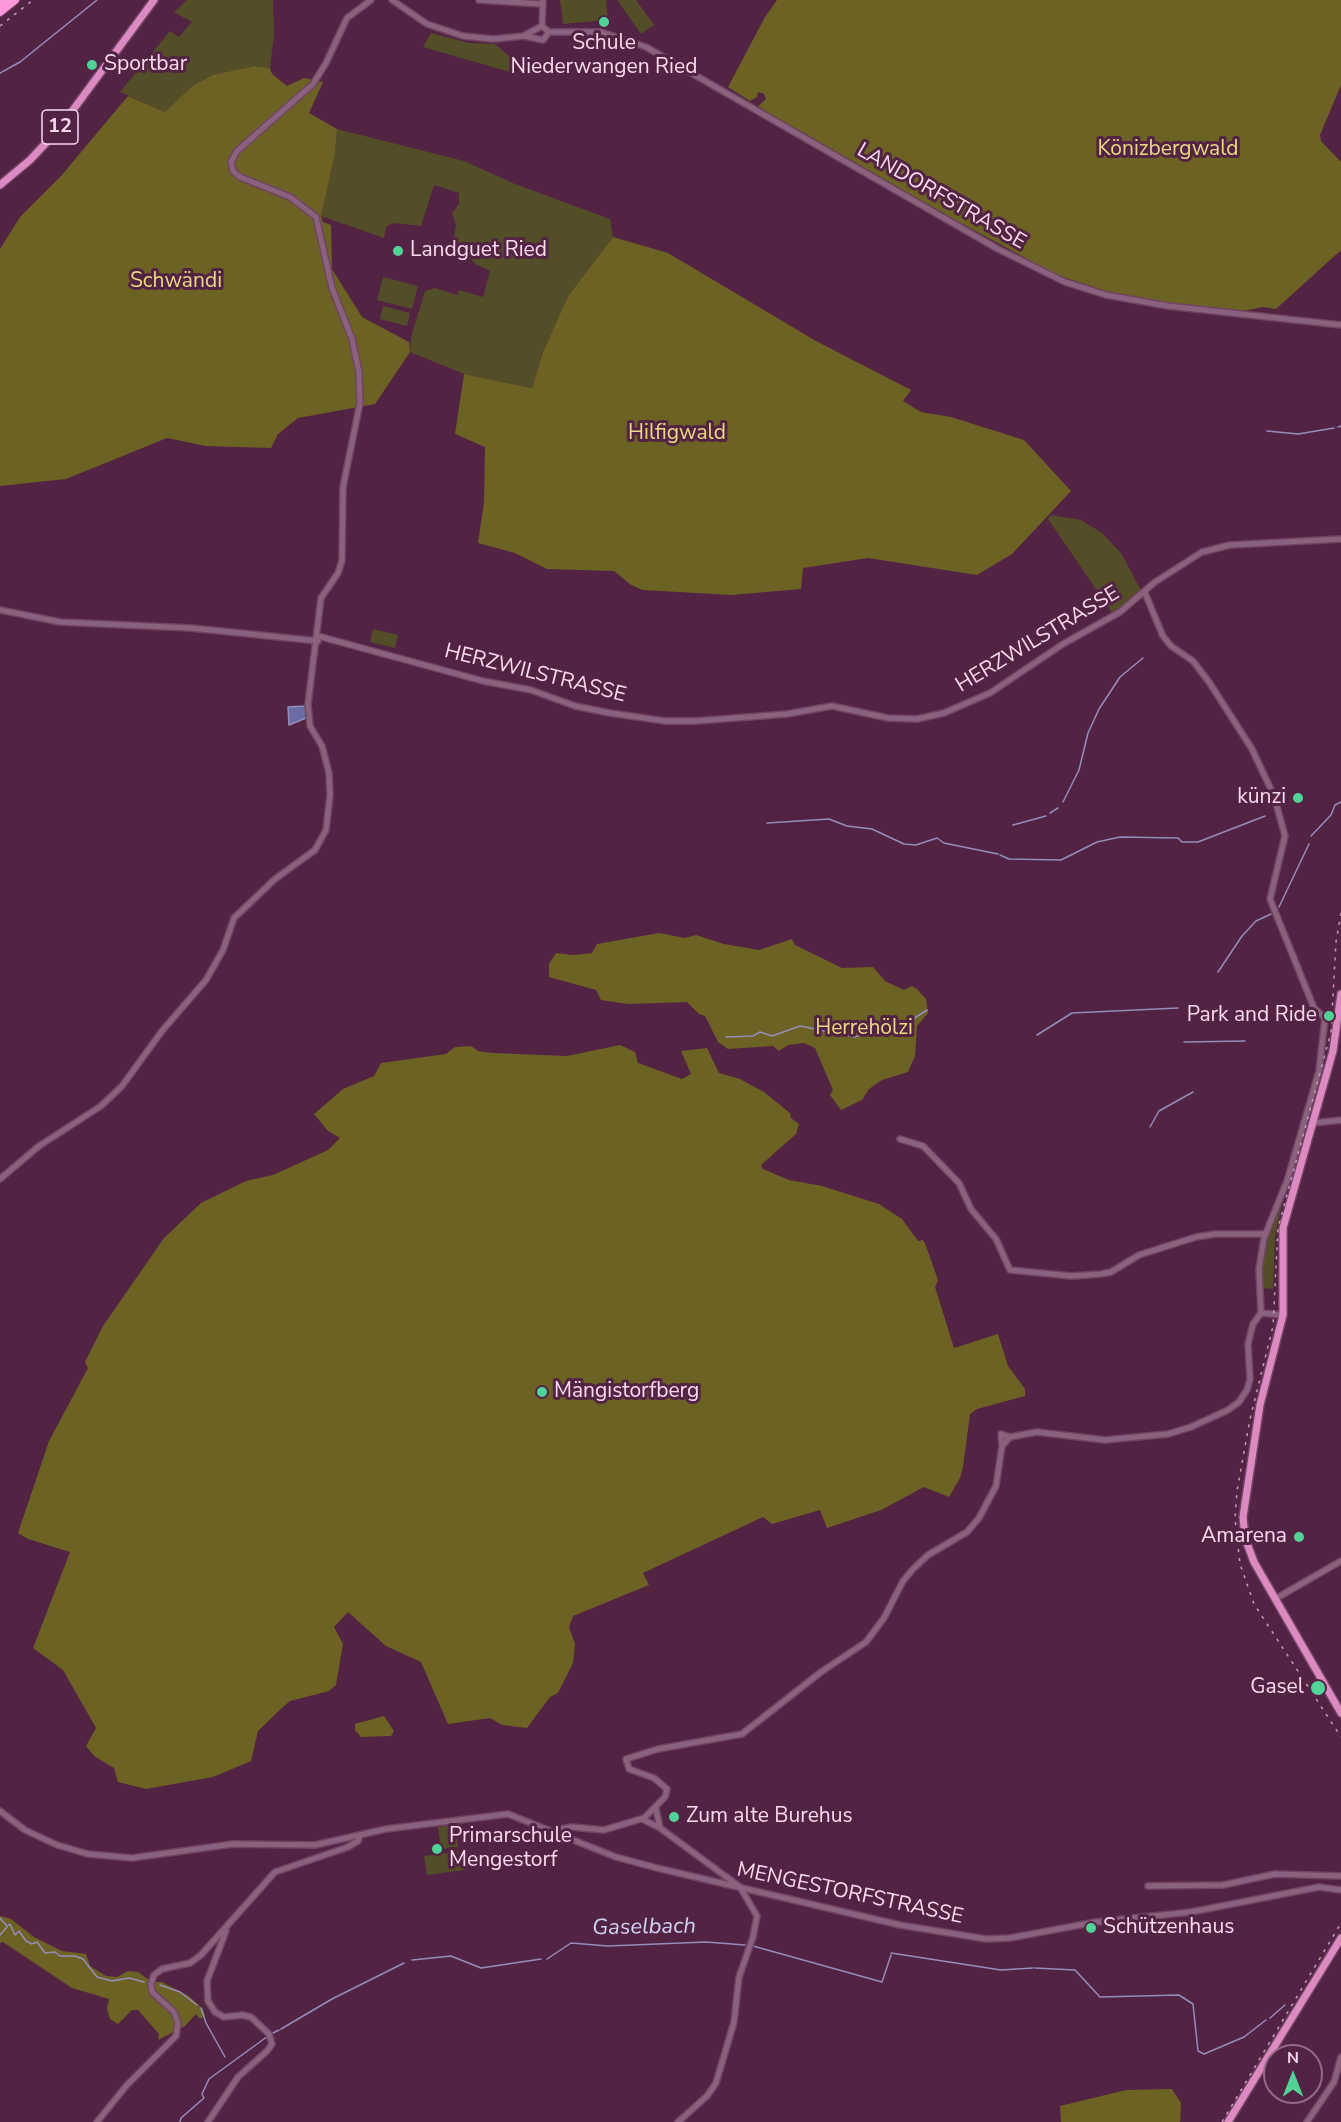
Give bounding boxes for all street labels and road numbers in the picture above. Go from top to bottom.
road number: 12 [42,110,78,144]
street label: LANDORFSTRASSE [852,138,1030,256]
street label: HERZWILSTRASSE [952,581,1124,699]
street label: HERZWILSTRASSE [442,639,628,709]
street label: MENGESTORFSTRASSE [734,1858,966,1930]

